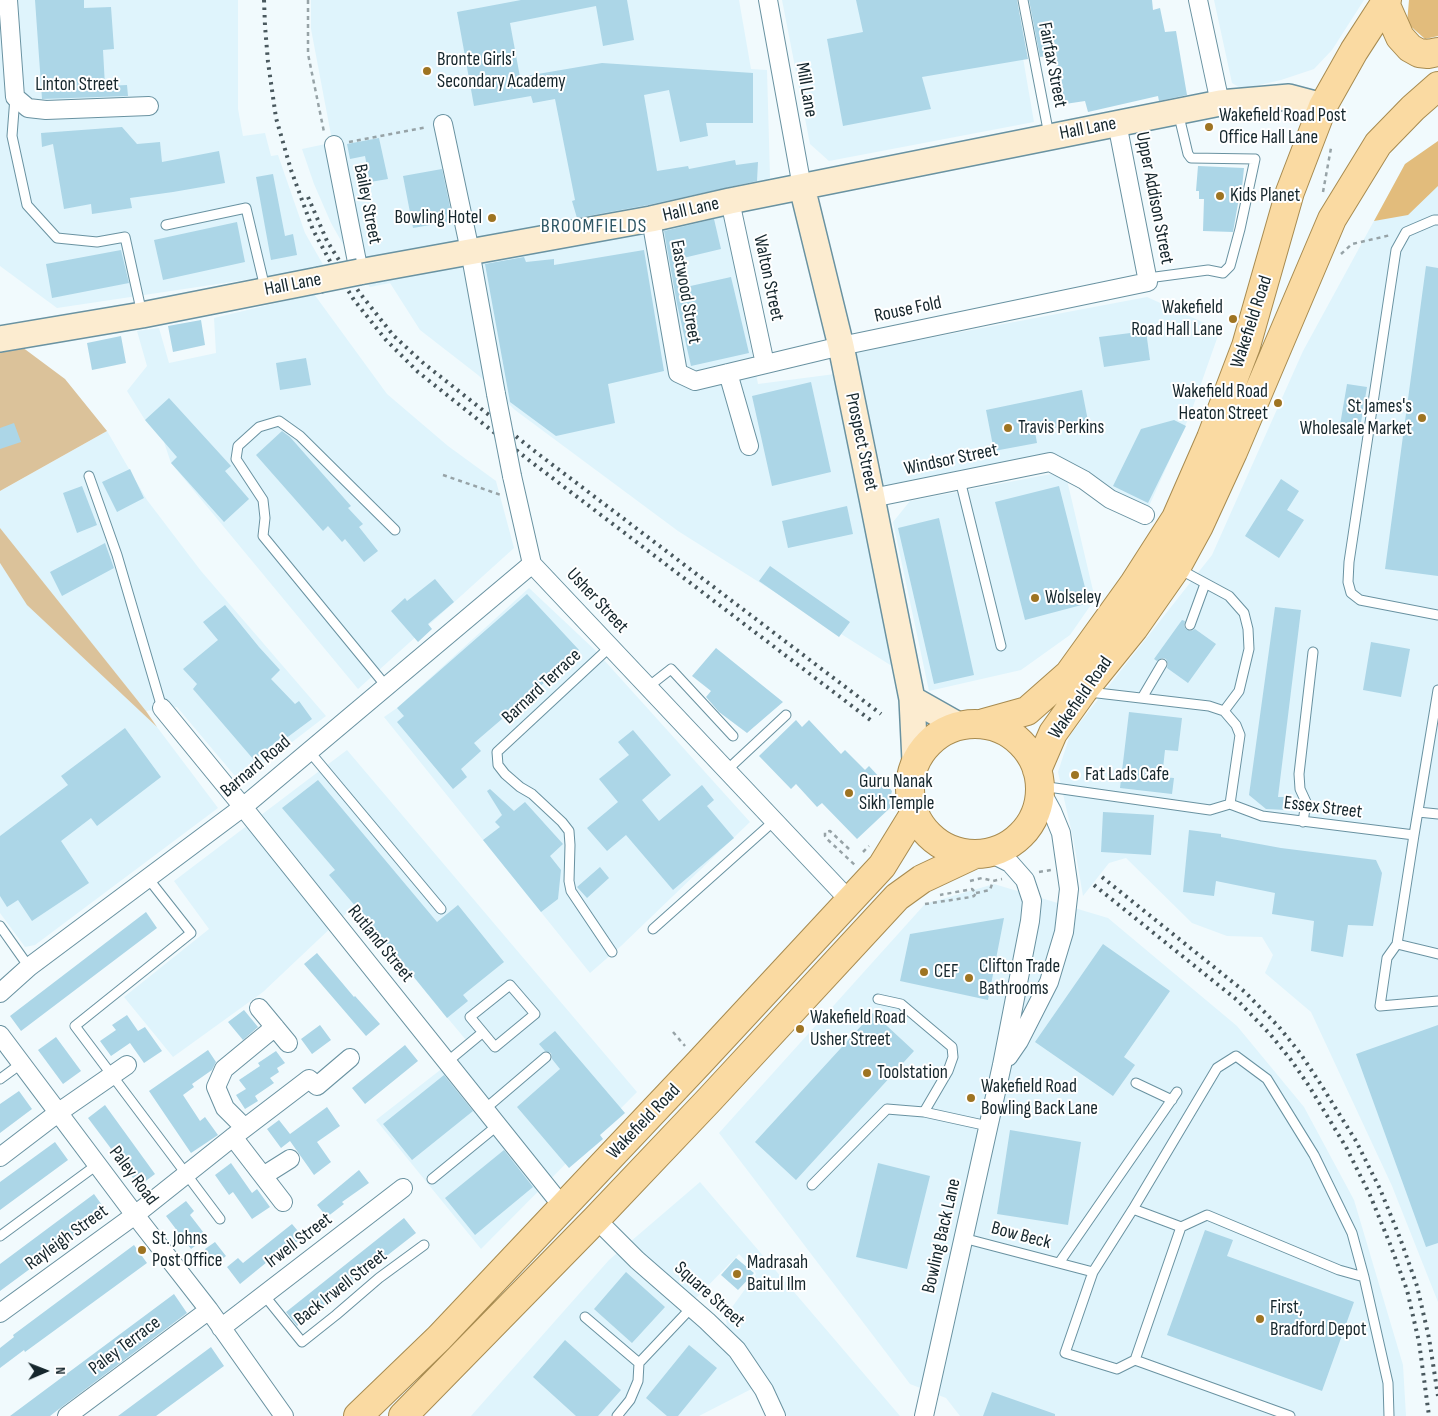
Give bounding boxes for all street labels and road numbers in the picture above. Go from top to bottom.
street label: Fairfax Street [1033,20,1071,110]
street label: Mill Lane [790,61,822,119]
street label: Linton Street [35,74,119,96]
street label: Hall Lane [1058,112,1118,146]
street label: Upper Addison Street [1130,130,1178,266]
street label: Bailey Street [348,162,386,246]
street label: Hall Lane [661,192,721,228]
street label: Walton Street [748,233,788,323]
street label: Eastwood Street [665,238,705,346]
street label: Hall Lane [263,268,323,302]
street label: Wakefield Road [1226,273,1278,371]
street label: Rouse Fold [872,292,944,328]
street label: Prospect Street [839,391,883,493]
street label: Windsor Street [902,439,1000,481]
street label: Usher Street [561,564,633,638]
street label: Barnard Terrace [498,645,586,729]
street label: Wakefield Road [1044,652,1118,744]
street label: Barnard Road [216,731,296,803]
street label: Essex Street [1282,792,1364,824]
street label: Rutland Street [342,901,418,987]
street label: Wakefield Road [603,1080,685,1164]
street label: Paley Road [103,1142,163,1210]
street label: Bowling Back Lane [918,1176,966,1296]
street label: Rayleigh Street [21,1200,113,1276]
street label: Irwell Street [261,1208,337,1274]
street label: Bow Beck [989,1217,1053,1255]
street label: Back Irwell Street [290,1245,392,1331]
street label: Square Street [669,1257,749,1333]
street label: Paley Terrace [85,1312,165,1380]

